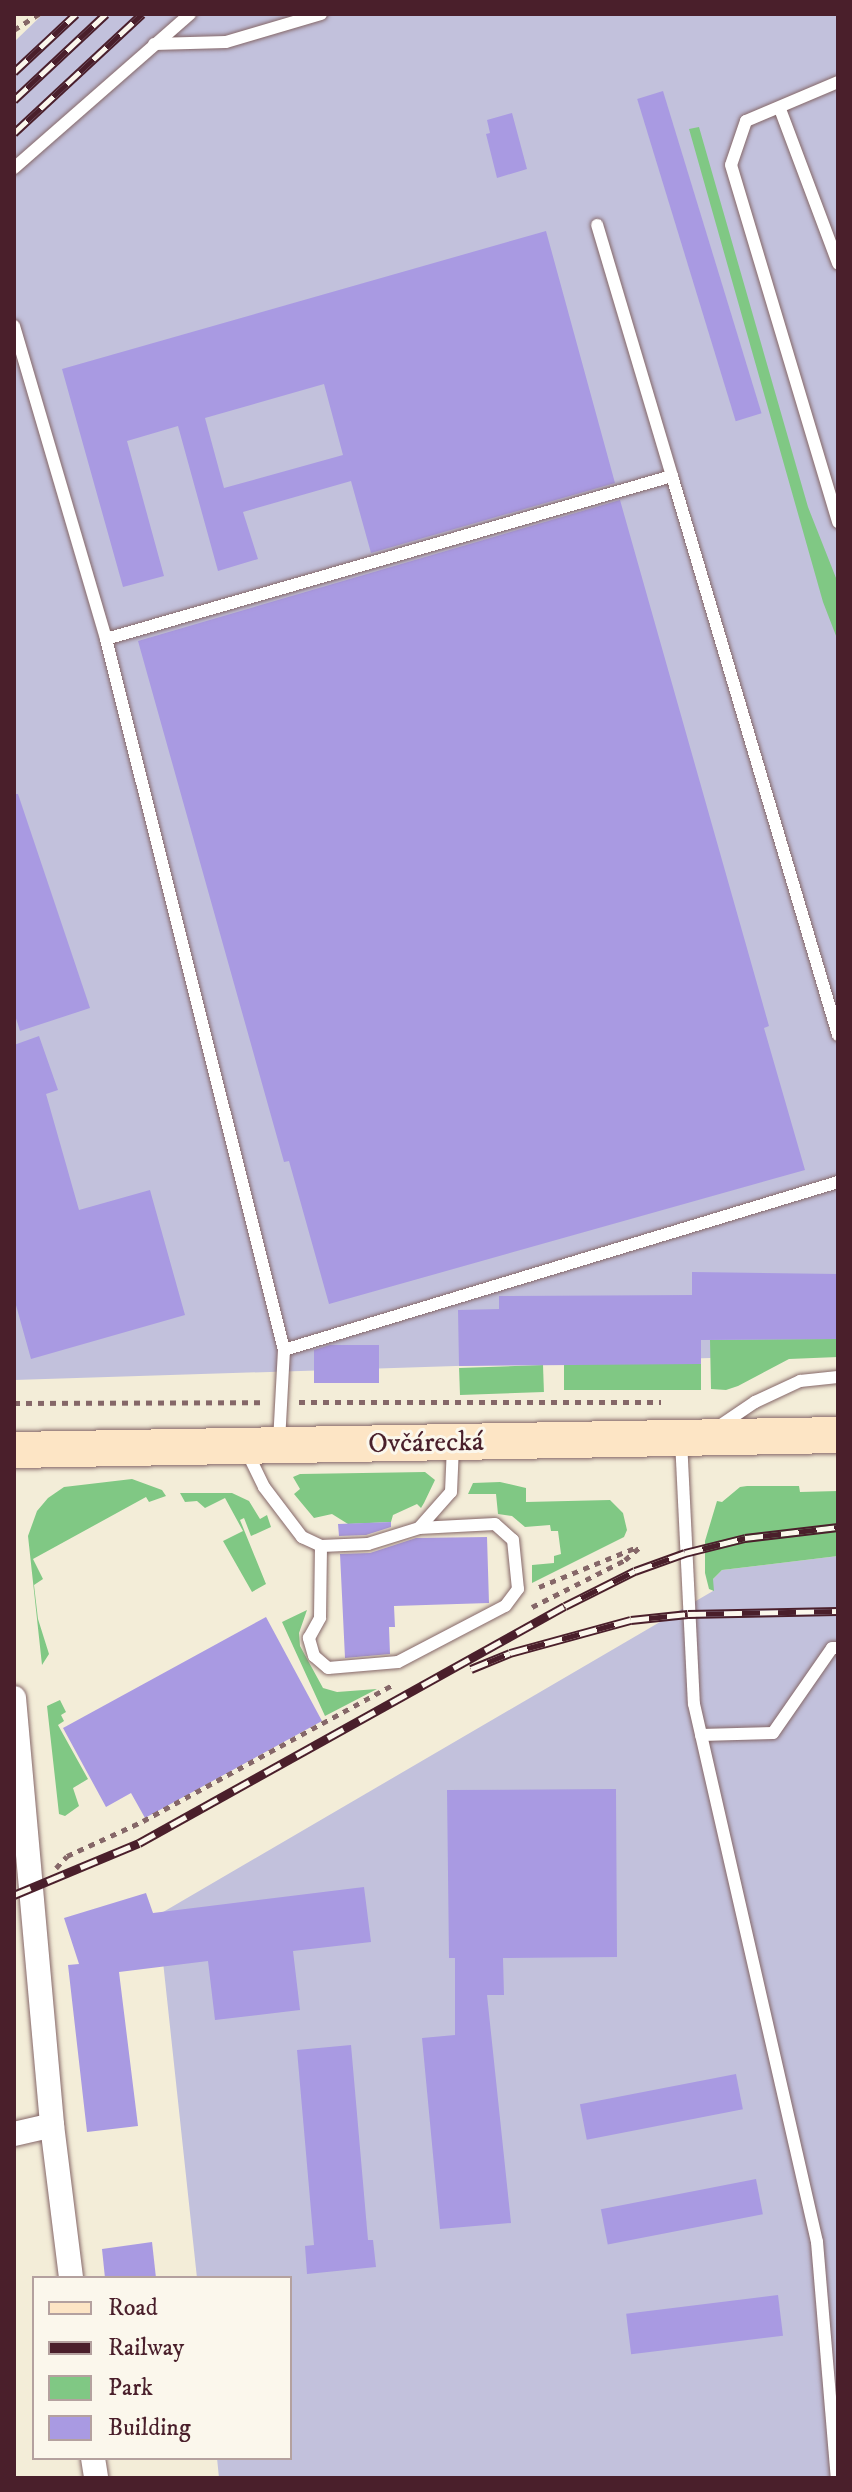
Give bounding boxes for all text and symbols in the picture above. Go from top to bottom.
street label: Ovčárecká [368,1425,484,1461]
legend [32,2276,292,2460]
text: Road [108,2293,158,2323]
text: Railway [108,2333,184,2363]
text: Park [108,2373,153,2403]
text: Building [108,2413,191,2443]

